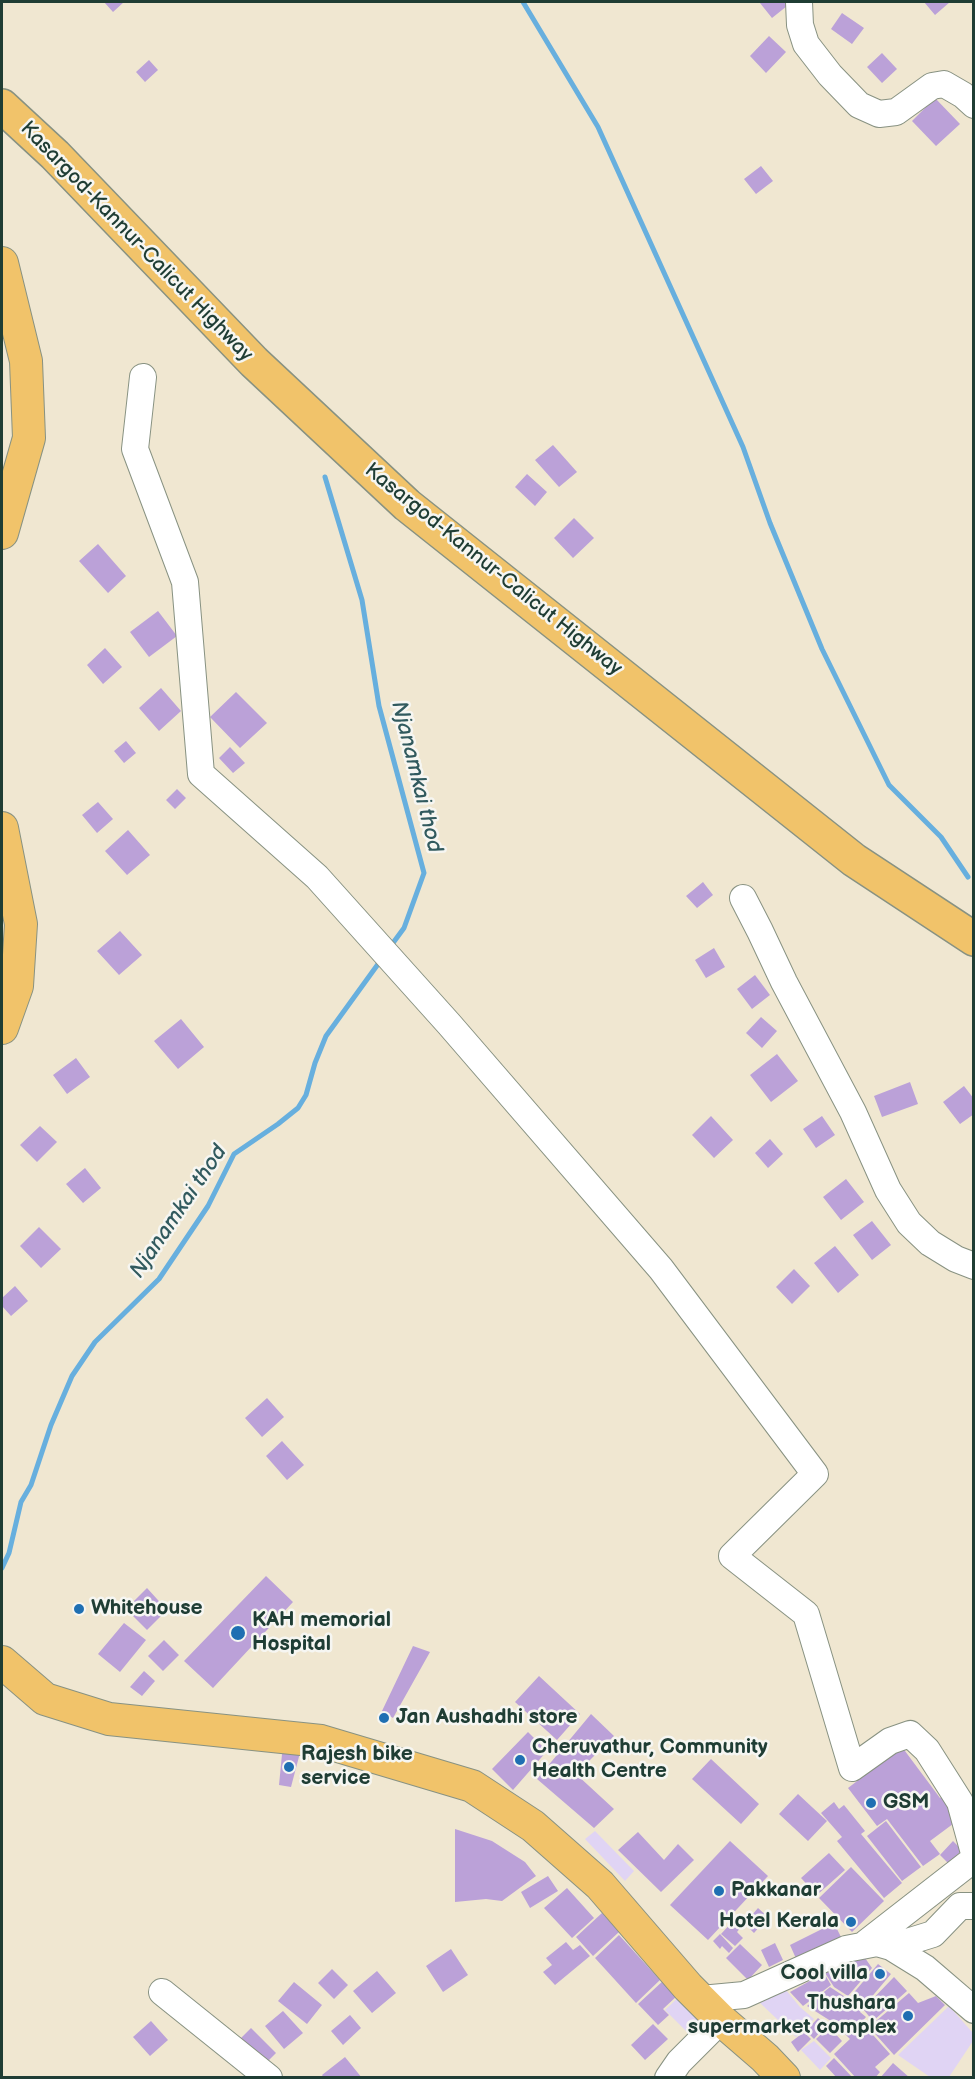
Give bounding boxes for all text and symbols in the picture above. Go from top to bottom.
street label: Kasargod-Kannur-Calicut Highway [14,117,258,367]
street label: Kasargod-Kannur-Calicut Highway [359,458,627,682]
water label: Njanamkai thod [384,699,448,855]
water label: Njanamkai thod [125,1140,233,1284]
place label: Whitehouse [91,1596,203,1622]
marker: Whitehouse [72,1602,86,1616]
place label: KAH memorial Hospital [252,1608,391,1658]
marker: KAH memorial Hospital [229,1624,247,1642]
place label: Jan Aushadhi store [396,1705,578,1731]
marker: Jan Aushadhi store [377,1711,391,1725]
place label: Cheruvathur, Community Health Centre [532,1735,768,1785]
place label: Rajesh bike service [301,1742,413,1792]
marker: Cheruvathur, Community Health Centre [513,1753,527,1767]
marker: Rajesh bike service [282,1760,296,1774]
place label: GSM [883,1790,929,1816]
marker: GSM [864,1796,878,1810]
place label: Pakkanar [731,1878,821,1904]
marker: Pakkanar [712,1884,726,1898]
place label: Hotel Kerala [719,1909,839,1935]
marker: Hotel Kerala [844,1915,858,1929]
place label: Cool villa [780,1961,868,1987]
marker: Cool villa [873,1967,887,1981]
place label: Thushara supermarket complex [688,1991,896,2041]
marker: Thushara supermarket complex [901,2009,915,2023]

